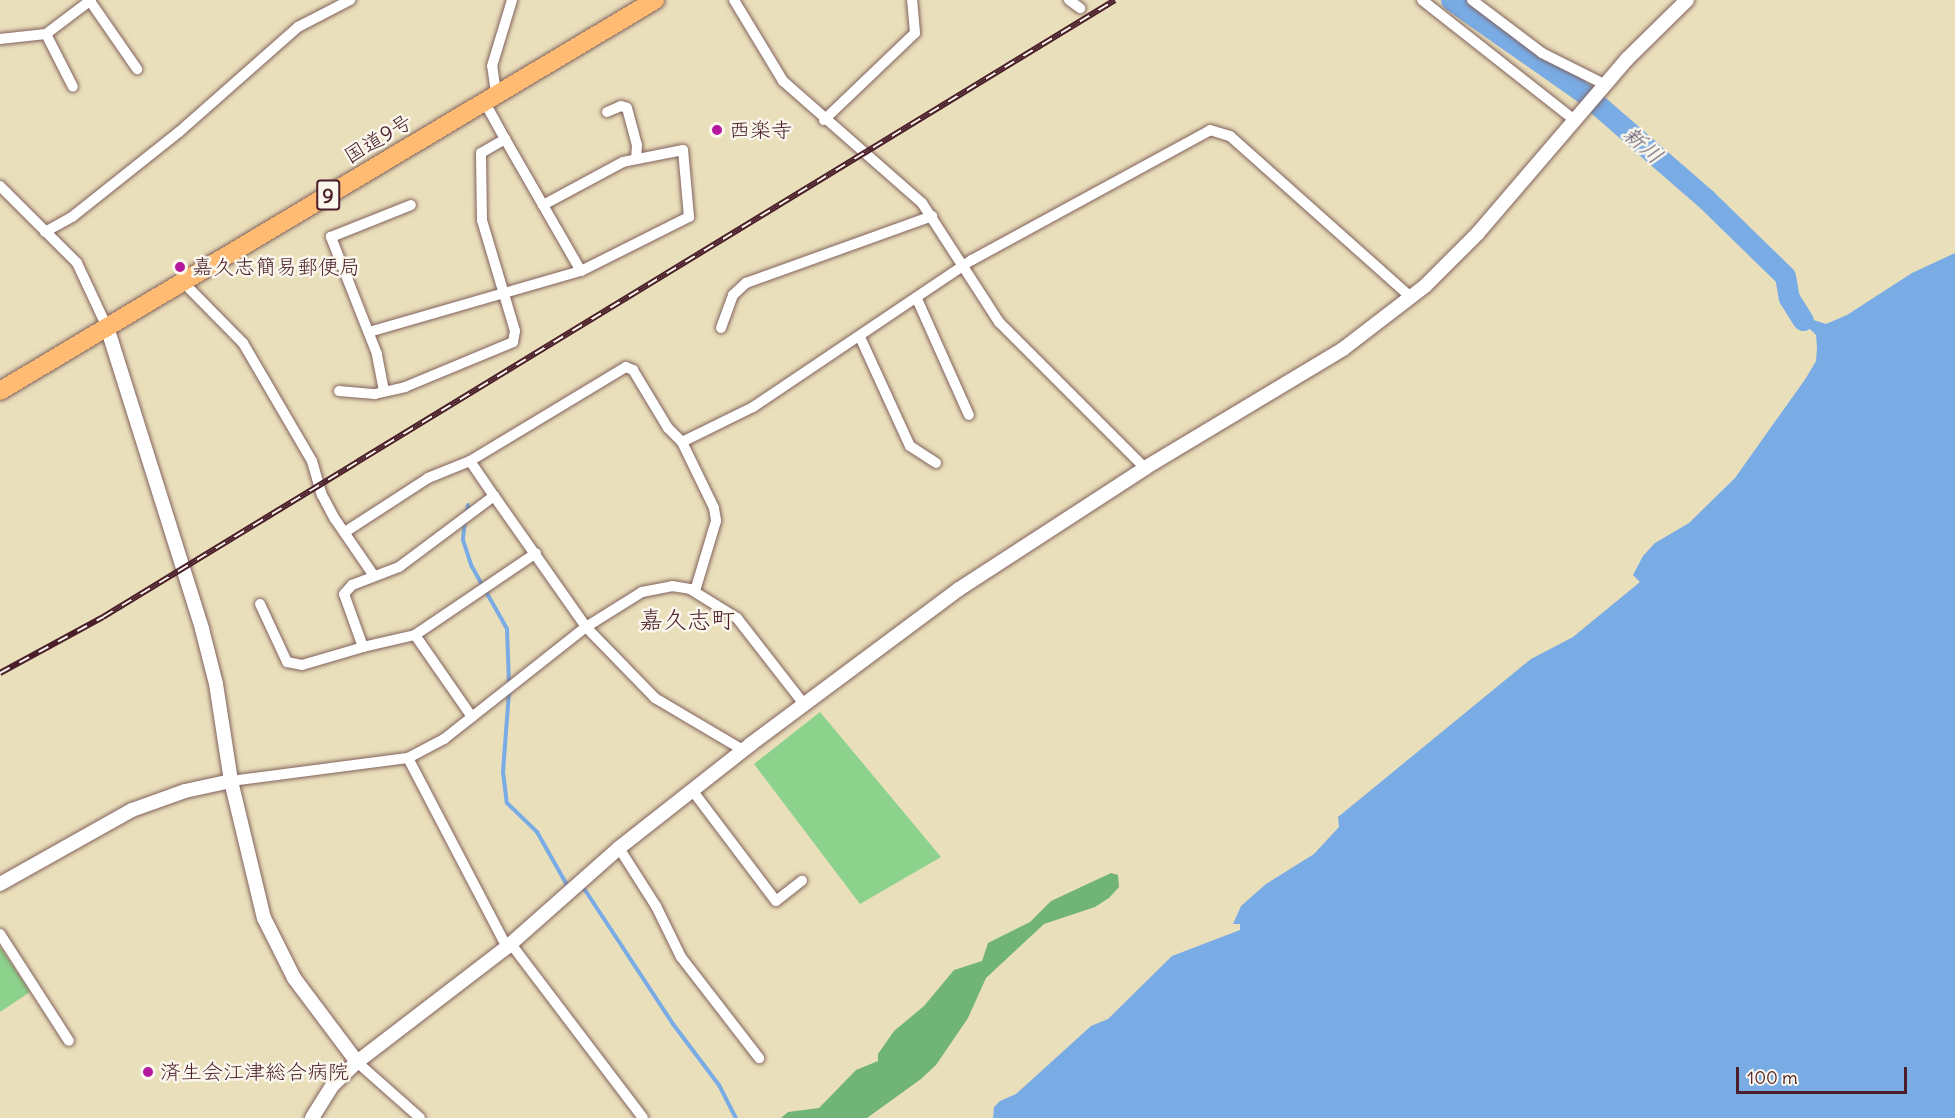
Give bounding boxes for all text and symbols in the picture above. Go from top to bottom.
street label: 国道9号 [339,109,417,169]
place label: 西楽寺 [729,117,792,143]
water label: 新川 [1618,121,1668,169]
marker: 西楽寺 [710,123,724,137]
road number: 9 [316,178,340,212]
place label: 嘉久志簡易郵便局 [192,254,360,280]
marker: 嘉久志簡易郵便局 [173,260,187,274]
district label: 嘉久志町 [639,606,735,634]
scale bar [1739,1055,1910,1093]
place label: 済生会江津総合病院 [160,1059,349,1085]
marker: 済生会江津総合病院 [141,1065,155,1079]
text: 100 m [1747,1066,1798,1089]

